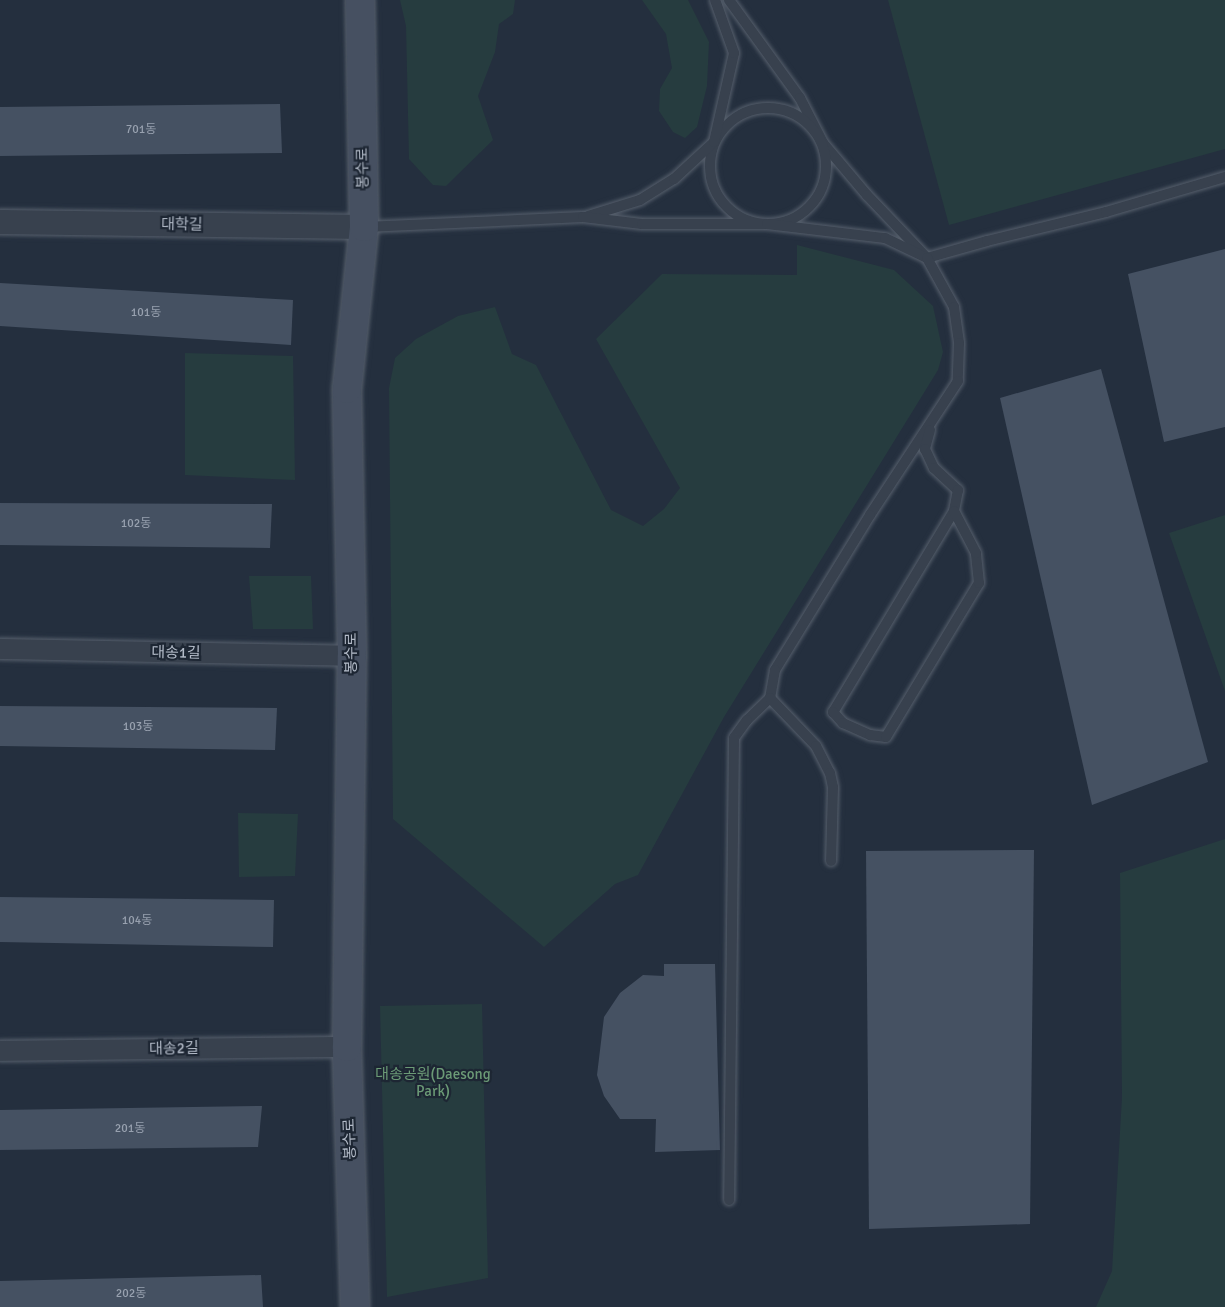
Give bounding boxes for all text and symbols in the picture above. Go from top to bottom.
house number: 701동 [126,123,156,137]
street label: 봉수로 [354,147,372,189]
street label: 대학길 [161,216,203,234]
house number: 101동 [131,306,161,320]
house number: 102동 [121,517,151,531]
street label: 봉수로 [343,632,361,674]
street label: 대송1길 [151,644,201,662]
house number: 103동 [123,720,153,734]
house number: 104동 [122,914,152,928]
street label: 대송2길 [149,1040,199,1058]
park label: 대송공원(Daesong Park) [375,1065,491,1100]
street label: 봉수로 [340,1118,360,1160]
house number: 201동 [115,1122,145,1136]
house number: 202동 [116,1287,146,1301]

